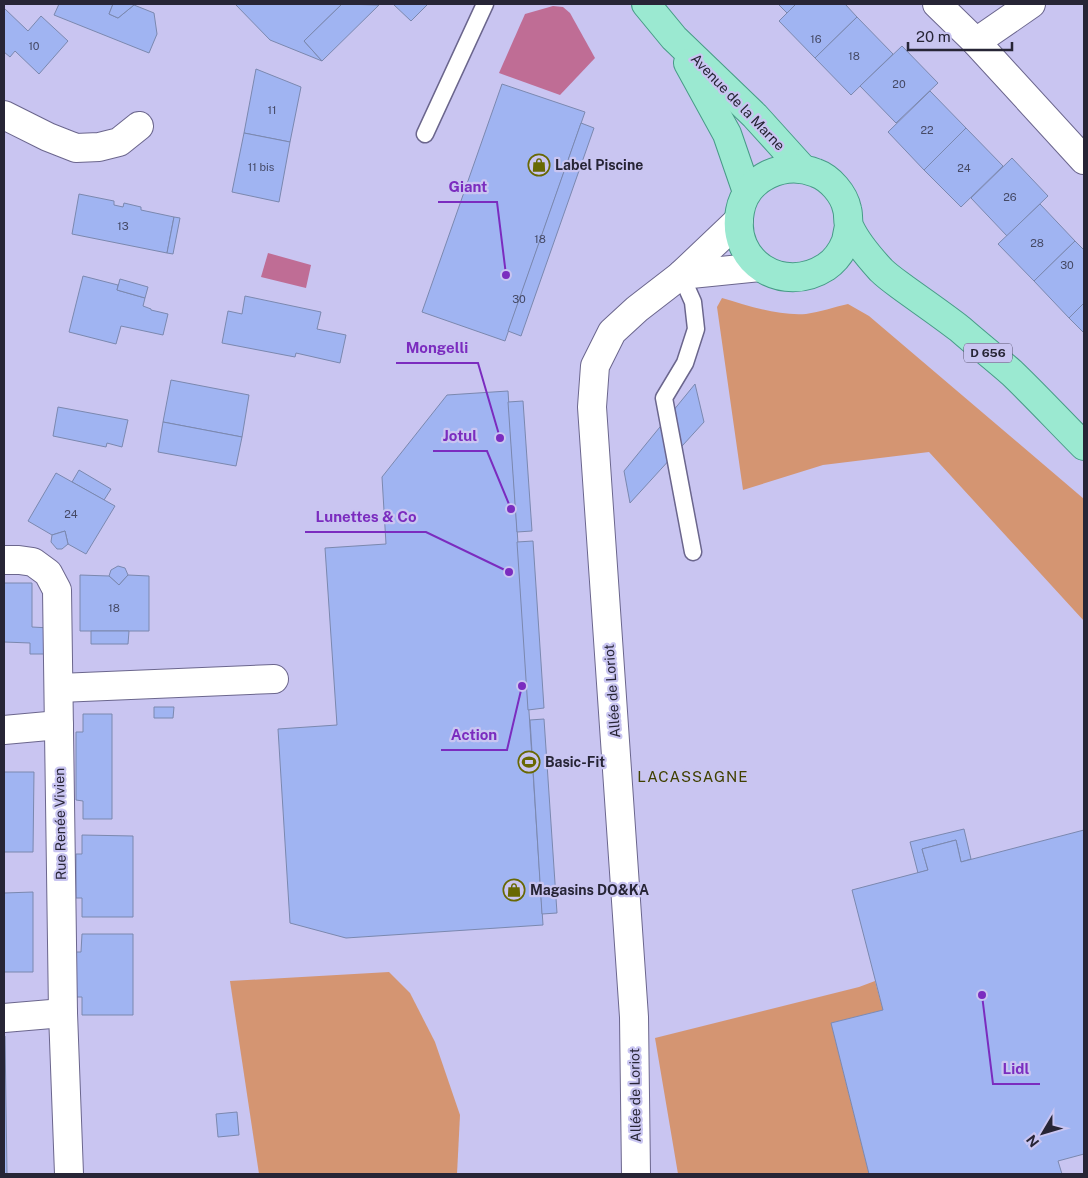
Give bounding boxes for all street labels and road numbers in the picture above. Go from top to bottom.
street label: Avenue de la Marne [688,51,788,154]
road number: D 656 [964,343,1012,362]
street label: Allée de Loriot [601,643,623,739]
street label: Rue Renée Vivien [51,768,69,880]
street label: Allée de Loriot [626,1048,644,1142]

